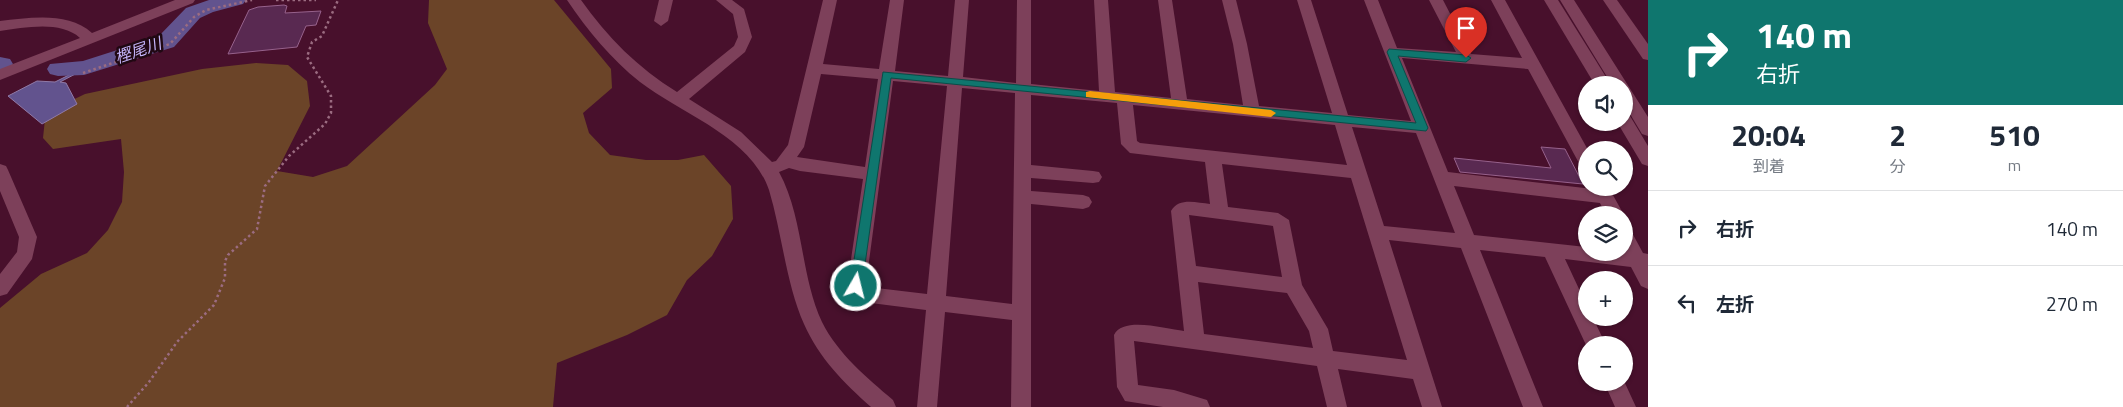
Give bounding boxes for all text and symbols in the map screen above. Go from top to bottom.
pin [1445,7,1487,58]
text: 140 m [1756,8,1852,62]
icon: arrive [1452,14,1480,42]
icon: right [1673,20,1738,85]
water label: 樫尾川 [111,30,166,69]
text: 右折 [1756,57,1800,91]
map controls [1578,76,1633,391]
button: sound [1578,76,1633,131]
text: 20:04 [1731,112,1806,158]
text: 2 [1889,112,1906,158]
text: 510 [1989,112,2040,158]
button: search [1578,141,1633,196]
text: m [2008,153,2021,177]
text: 到着 [1753,154,1785,178]
text: 分 [1890,154,1906,178]
button: layers [1578,206,1633,261]
icon: right [1673,214,1701,242]
text: 右折 [1716,214,1754,243]
text: 140 m [2046,214,2098,243]
position arrow [829,259,881,311]
button: + [1578,271,1633,326]
icon: left [1673,289,1701,317]
text: 左折 [1716,289,1754,318]
text: 270 m [2046,289,2098,318]
button: − [1578,336,1633,391]

